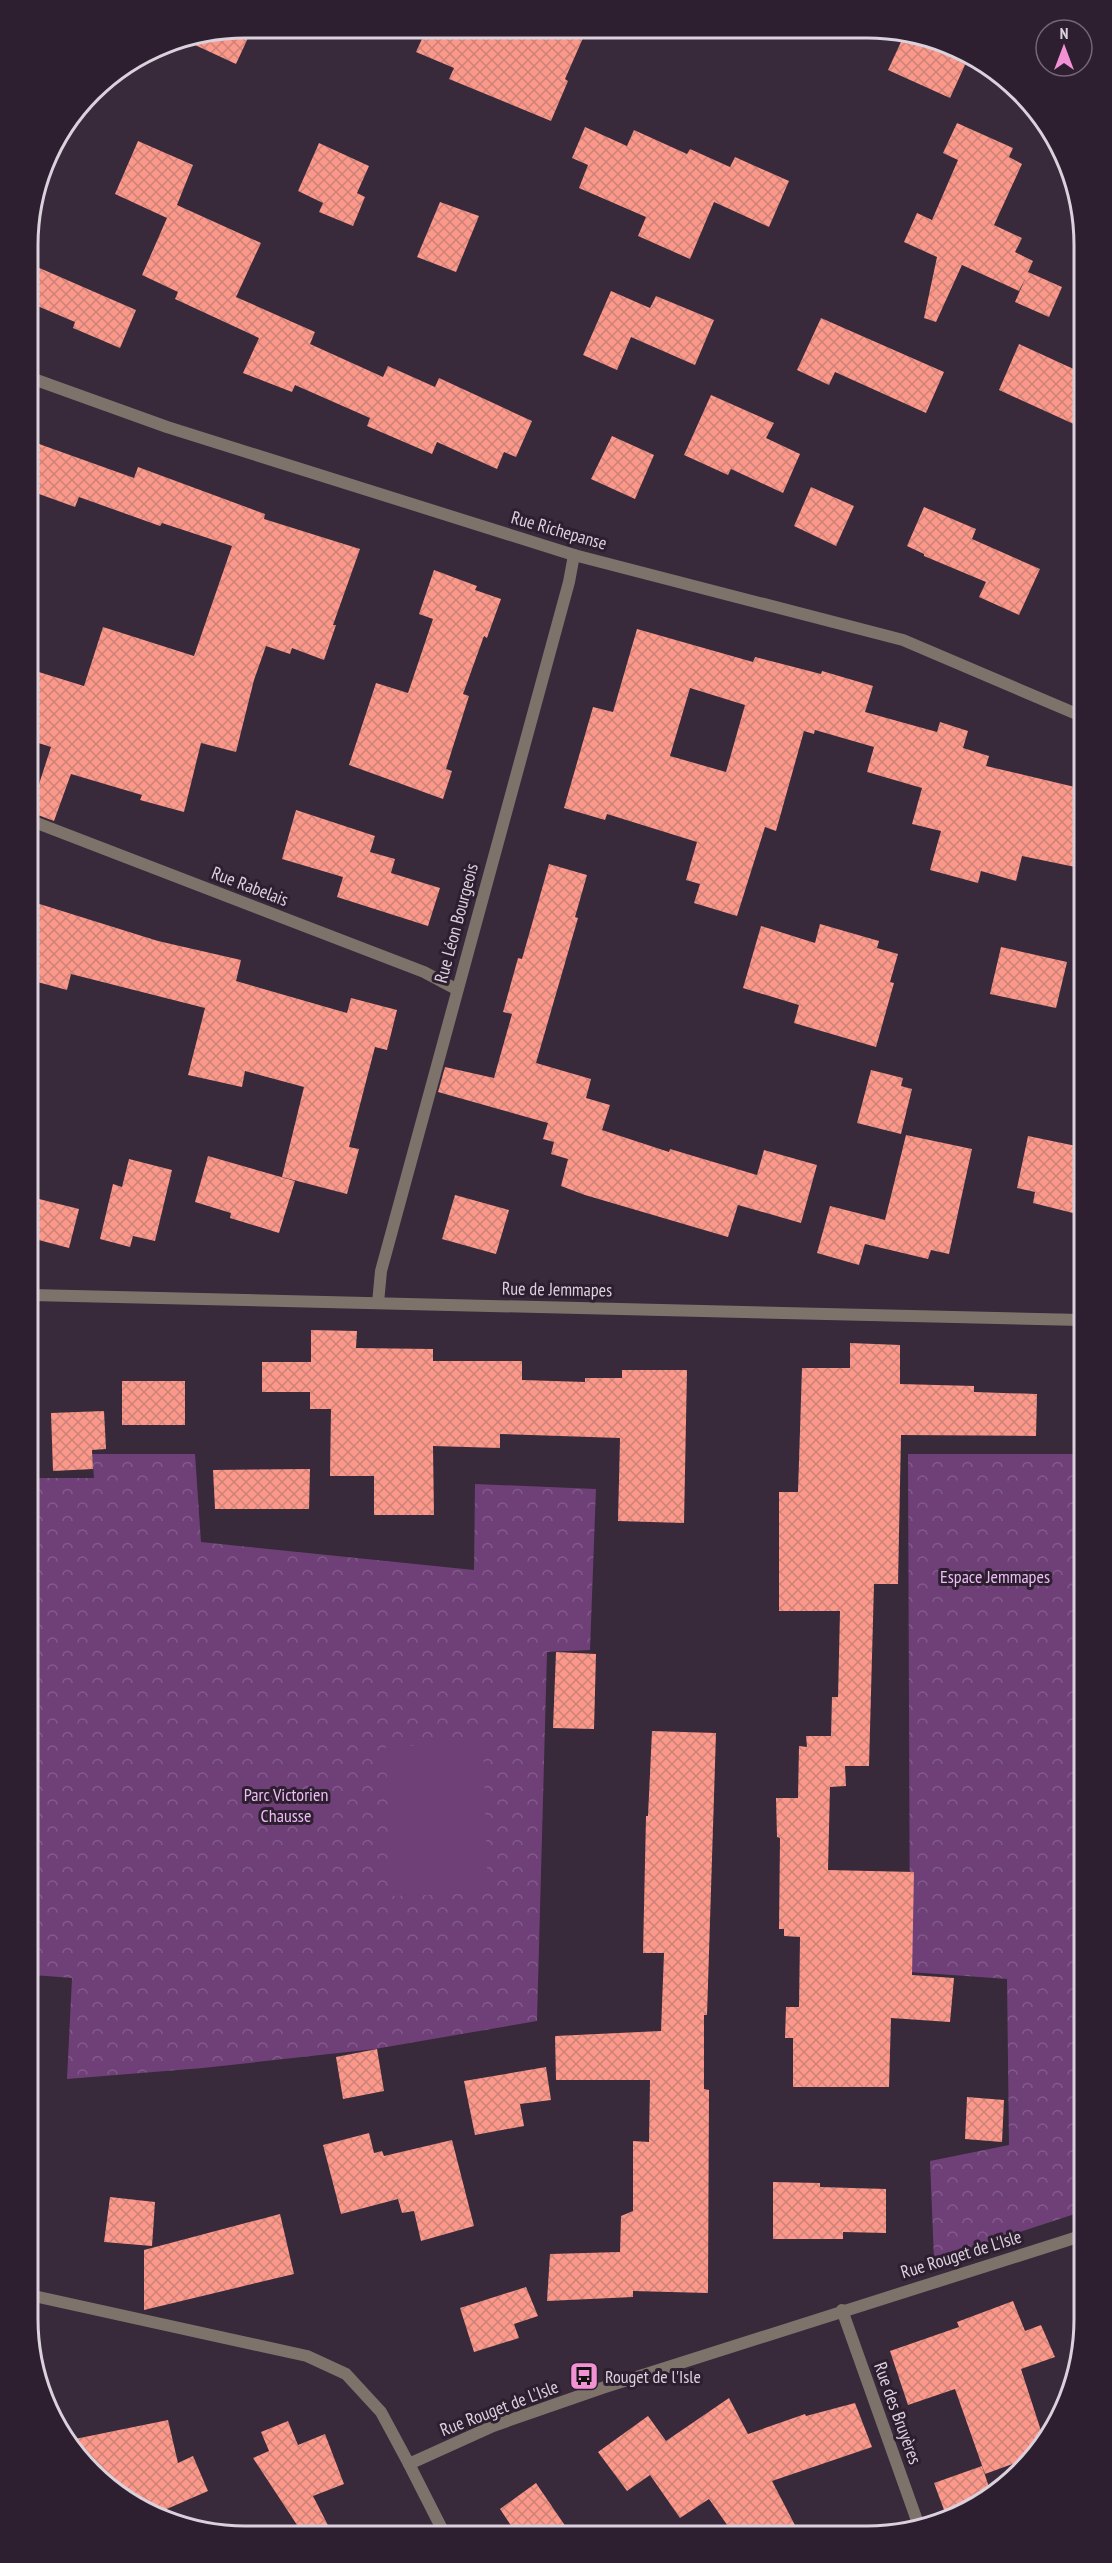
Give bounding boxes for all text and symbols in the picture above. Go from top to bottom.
north arrow [1034,18,1094,78]
text: N [1060,23,1068,43]
street label: Rue Richepanse [509,505,609,555]
street label: Rue Rabelais [208,861,292,911]
street label: Rue Léon Bourgeois [429,861,483,985]
street label: Rue de Jemmapes [502,1277,612,1301]
park label: Espace Jemmapes [940,1565,1050,1588]
park label: Parc Victorien Chausse [244,1783,328,1827]
street label: Rue Rouget de L'Isle [898,2225,1024,2283]
street label: Rue des Bruyères [869,2359,927,2467]
bus stop icon: Rouget de l'Isle [568,2360,600,2392]
place label: Rouget de l'Isle [605,2365,701,2388]
street label: Rue Rouget de L'Isle [437,2375,561,2441]

